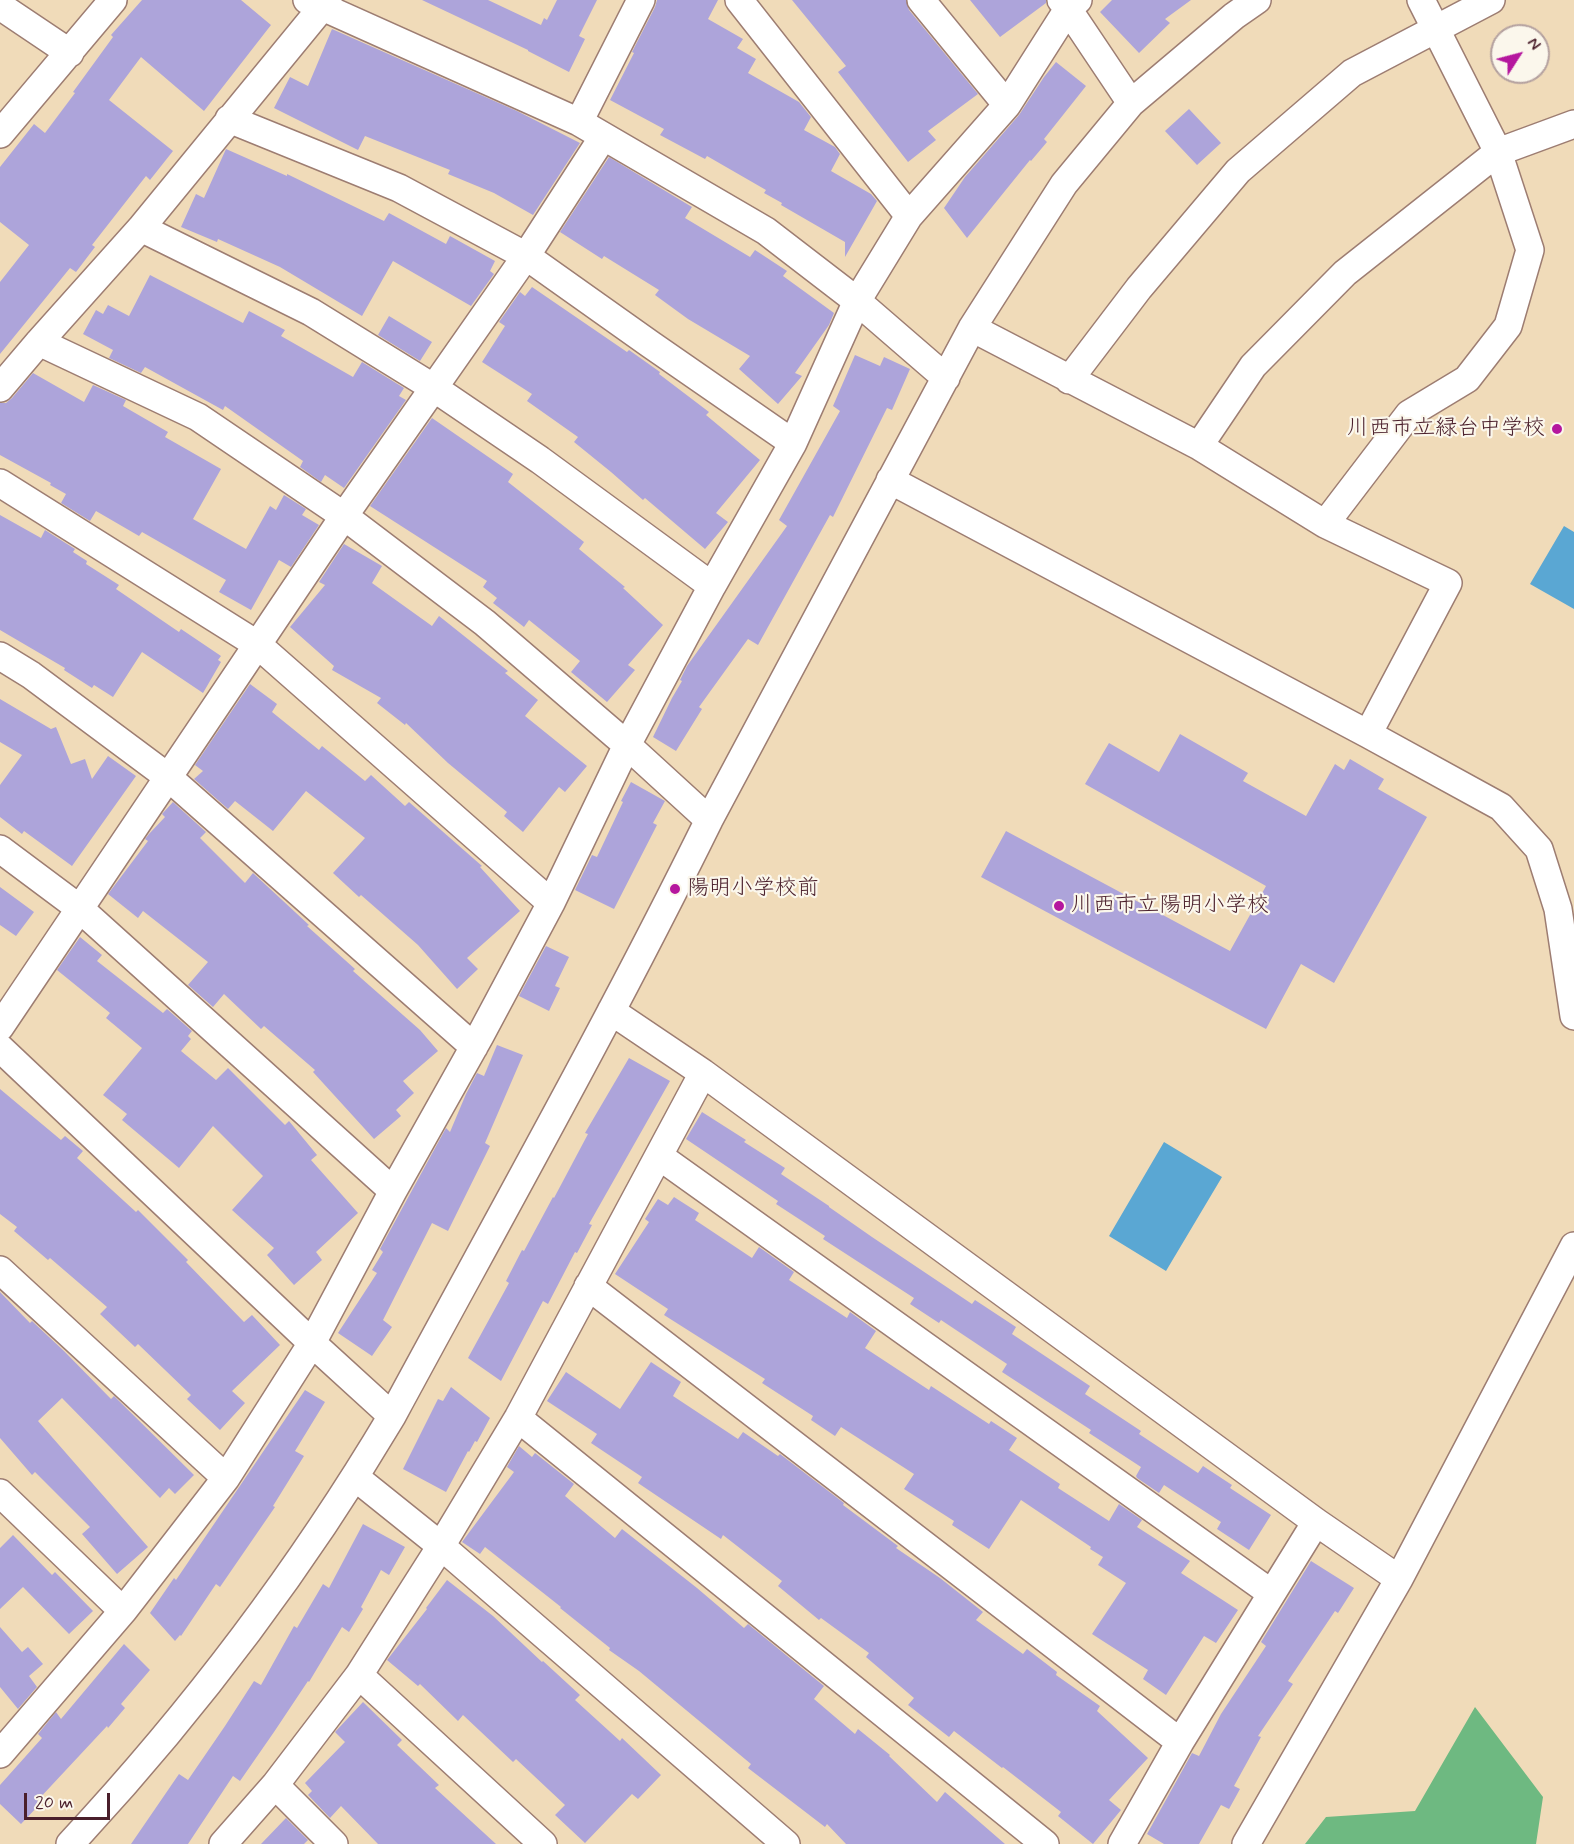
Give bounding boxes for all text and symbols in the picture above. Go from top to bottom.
north arrow [1490,24,1550,84]
text: N [1522,34,1545,55]
place label: 川西市立緑台中学校 [1347,416,1545,442]
marker: 川西市立緑台中学校 [1550,422,1564,436]
place label: 陽明小学校前 [687,876,819,902]
marker: 陽明小学校前 [668,882,682,896]
place label: 川西市立陽明小学校 [1071,893,1269,919]
marker: 川西市立陽明小学校 [1052,899,1066,913]
scale bar [27,1781,112,1819]
text: 20 m [35,1791,73,1815]

